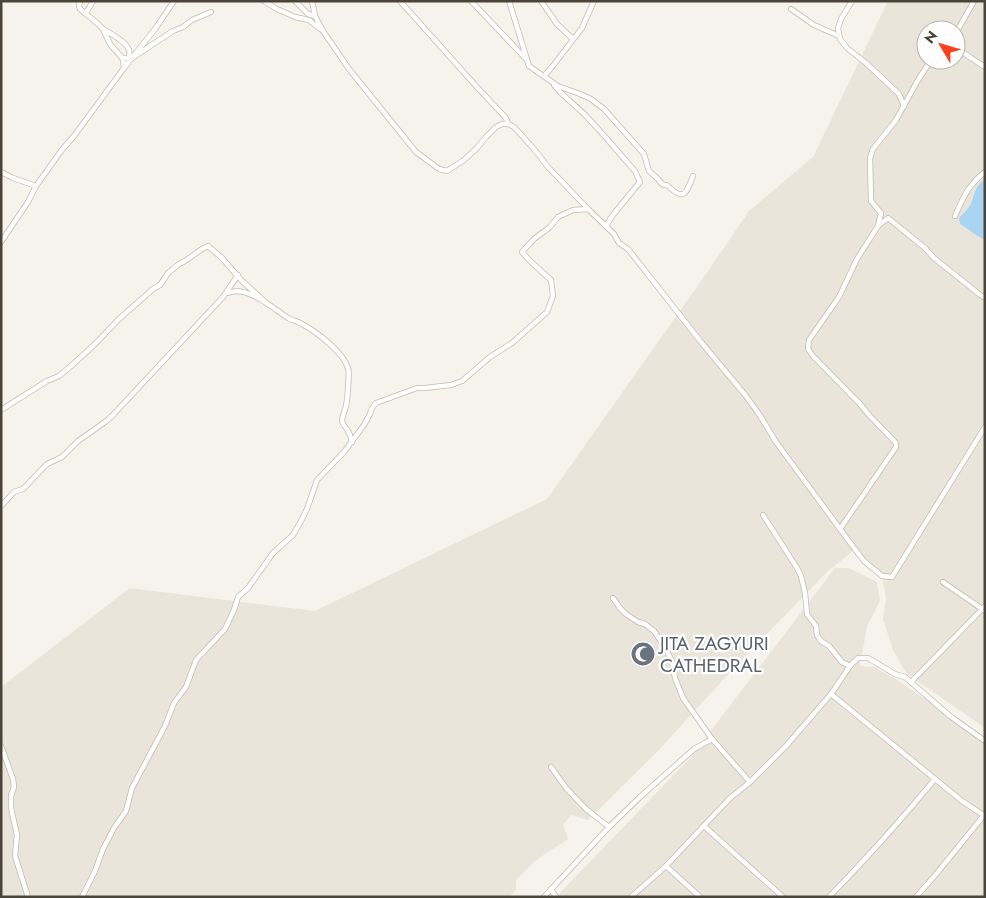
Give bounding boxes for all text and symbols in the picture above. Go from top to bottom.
north arrow [916,20,966,70]
text: N [919,26,942,48]
place label: JITA ZAGYURI CATHEDRAL [657,630,769,679]
mosque icon: JITA ZAGYURI CATHEDRAL [630,641,656,667]

